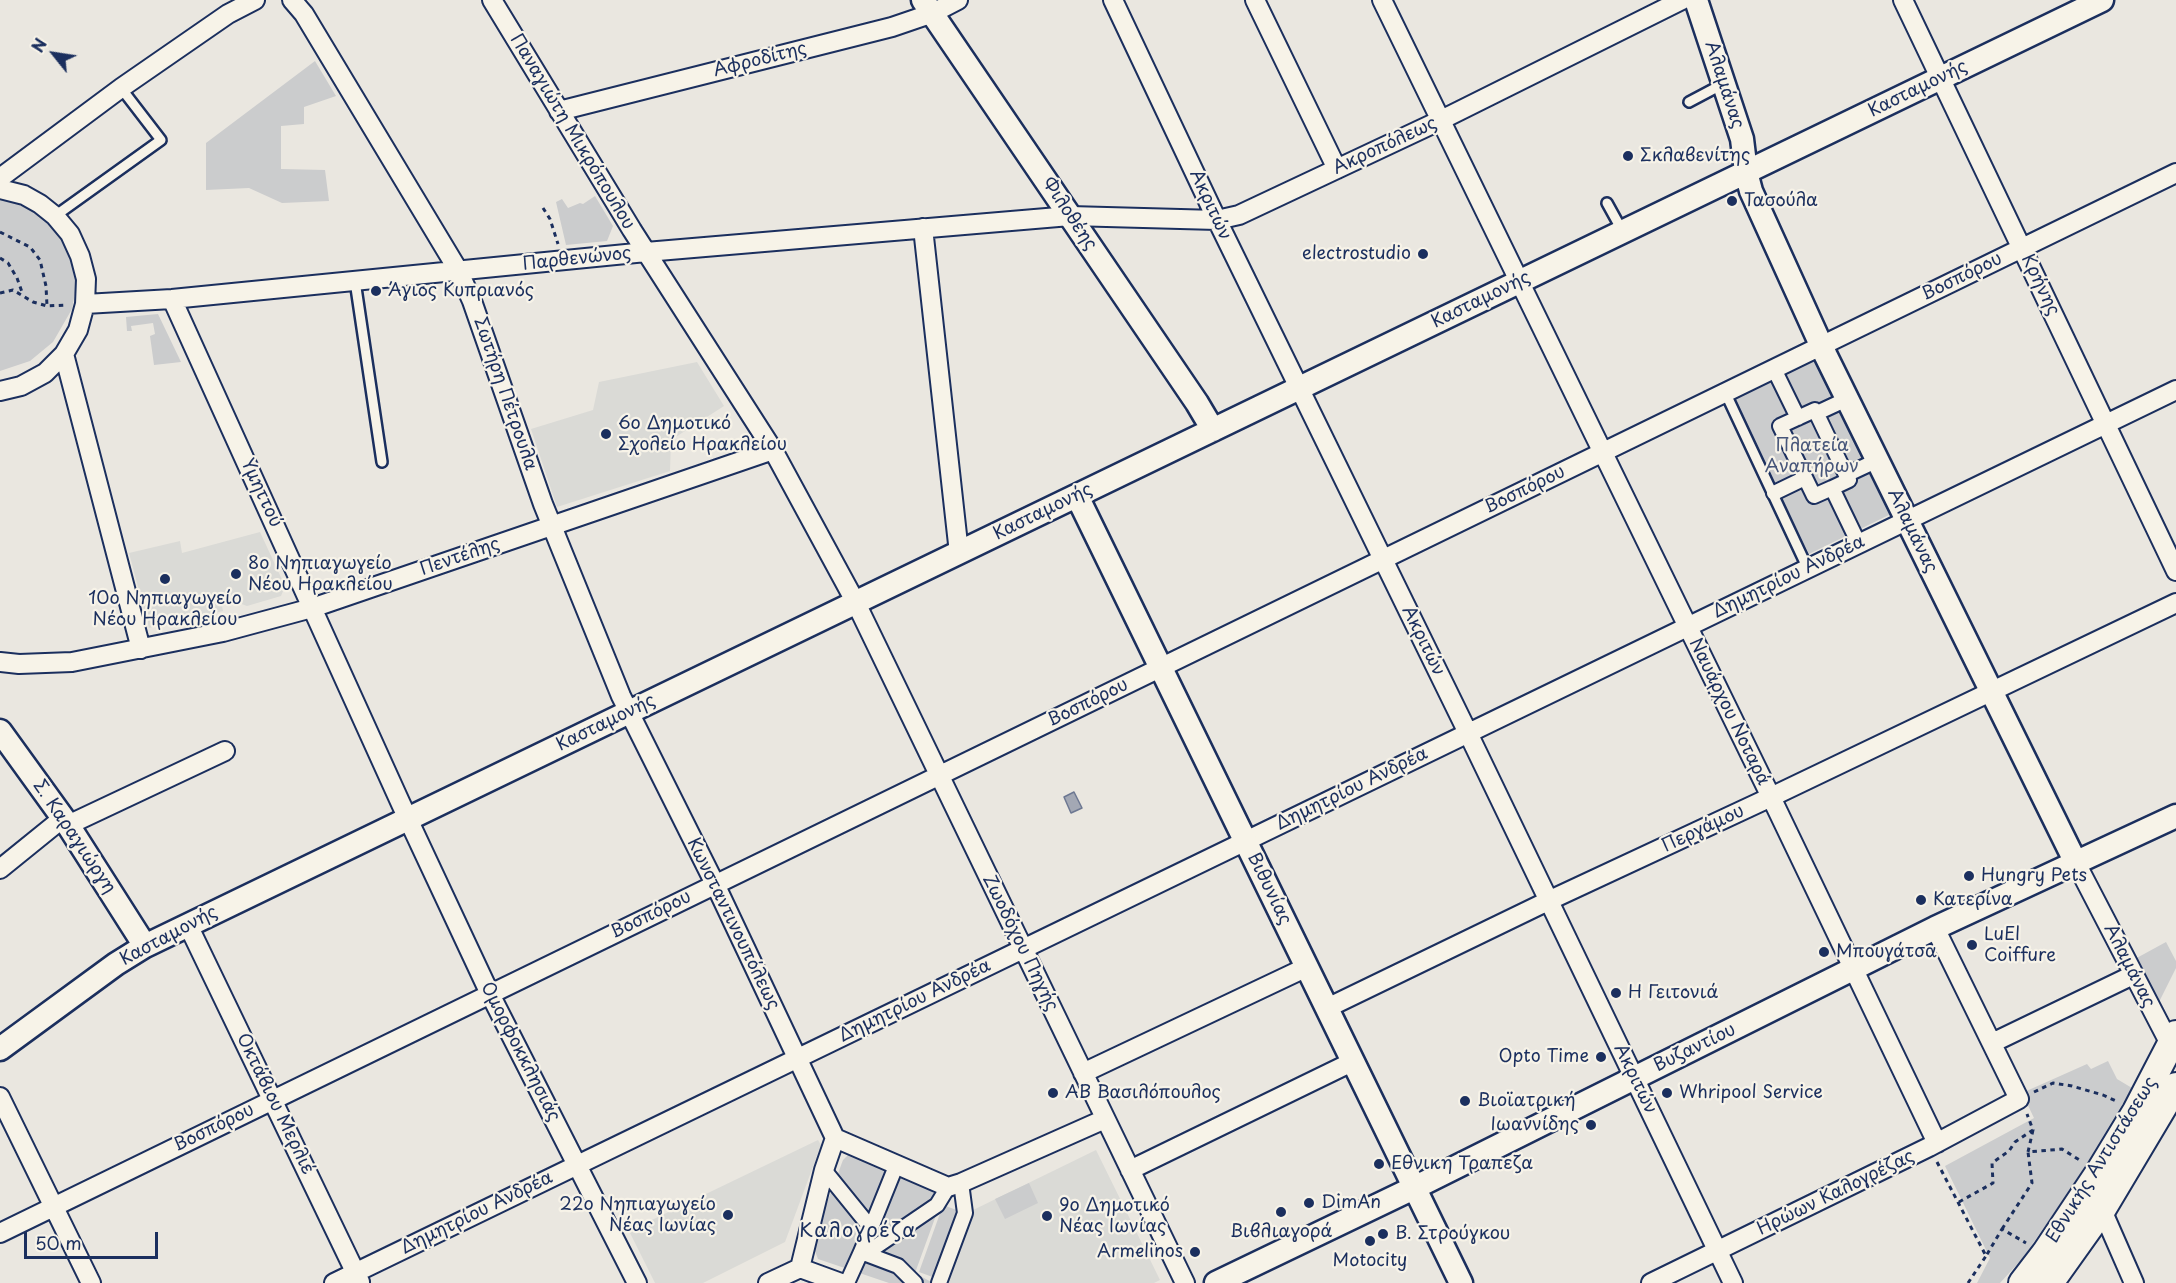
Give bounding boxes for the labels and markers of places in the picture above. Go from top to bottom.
place label: Σκλαβενίτης [1640,145,1750,167]
marker: Σκλαβενίτης [1621,149,1635,163]
place label: Τασούλα [1744,190,1818,212]
marker: Τασούλα [1725,194,1739,208]
place label: electrostudio [1302,243,1411,265]
marker: electrostudio [1416,247,1430,261]
place label: Άγιος Κυπριανός [388,280,534,302]
marker: Άγιος Κυπριανός [369,284,383,298]
place label: 6ο Δημοτικό Σχολείο Ηρακλείου [618,413,787,456]
marker: 6ο Δημοτικό Σχολείο Ηρακλείου [599,427,613,441]
place label: 8ο Νηπιαγωγείο Νέου Ηρακλείου [248,553,393,596]
marker: 8ο Νηπιαγωγείο Νέου Ηρακλείου [229,567,243,581]
marker: 10ο Νηπιαγωγείο Νέου Ηρακλείου [158,572,172,586]
place label: 10ο Νηπιαγωγείο Νέου Ηρακλείου [88,588,242,630]
place label: Hungry Pets [1981,865,2087,887]
marker: Hungry Pets [1962,869,1976,883]
place label: Κατερίνα [1933,889,2013,911]
marker: Κατερίνα [1914,893,1928,907]
place label: LuEl Coiffure [1984,924,2056,966]
marker: LuEl Coiffure [1965,938,1979,952]
place label: Μπουγάτσα [1836,941,1937,963]
marker: Μπουγάτσα [1817,945,1831,959]
place label: Η Γειτονιά [1628,982,1718,1004]
marker: Η Γειτονιά [1609,986,1623,1000]
place label: Opto Time [1498,1046,1589,1068]
marker: Opto Time [1594,1050,1608,1064]
place label: ΑΒ Βασιλόπουλος [1065,1082,1221,1104]
place label: Whripool Service [1679,1082,1823,1104]
marker: ΑΒ Βασιλόπουλος [1046,1086,1060,1100]
marker: Whripool Service [1660,1086,1674,1100]
place label: Βιοϊατρική [1477,1090,1576,1112]
marker: Βιοϊατρική [1458,1094,1472,1108]
place label: Ιωαννίδης [1490,1114,1579,1136]
marker: Ιωαννίδης [1584,1118,1598,1132]
place label: Εθνικη Τραπεζα [1391,1153,1533,1175]
marker: Εθνικη Τραπεζα [1372,1157,1386,1171]
place label: DimAn [1321,1192,1381,1214]
place label: 22ο Νηπιαγωγείο Νέας Ιωνίας [559,1194,716,1236]
place label: 9ο Δημοτικό Νέας Ιωνίας [1059,1195,1170,1238]
marker: DimAn [1302,1196,1316,1210]
marker: Βιβλιαγορά [1274,1205,1288,1219]
marker: 22ο Νηπιαγωγείο Νέας Ιωνίας [721,1208,735,1222]
marker: 9ο Δημοτικό Νέας Ιωνίας [1040,1209,1054,1223]
place label: Βιβλιαγορά [1230,1221,1332,1243]
place label: Β. Στρούγκου [1395,1223,1510,1245]
marker: Β. Στρούγκου [1376,1227,1390,1241]
marker: Motocity [1363,1234,1377,1248]
place label: Armelinos [1097,1241,1183,1263]
marker: Armelinos [1188,1245,1202,1259]
place label: Motocity [1333,1250,1407,1272]

